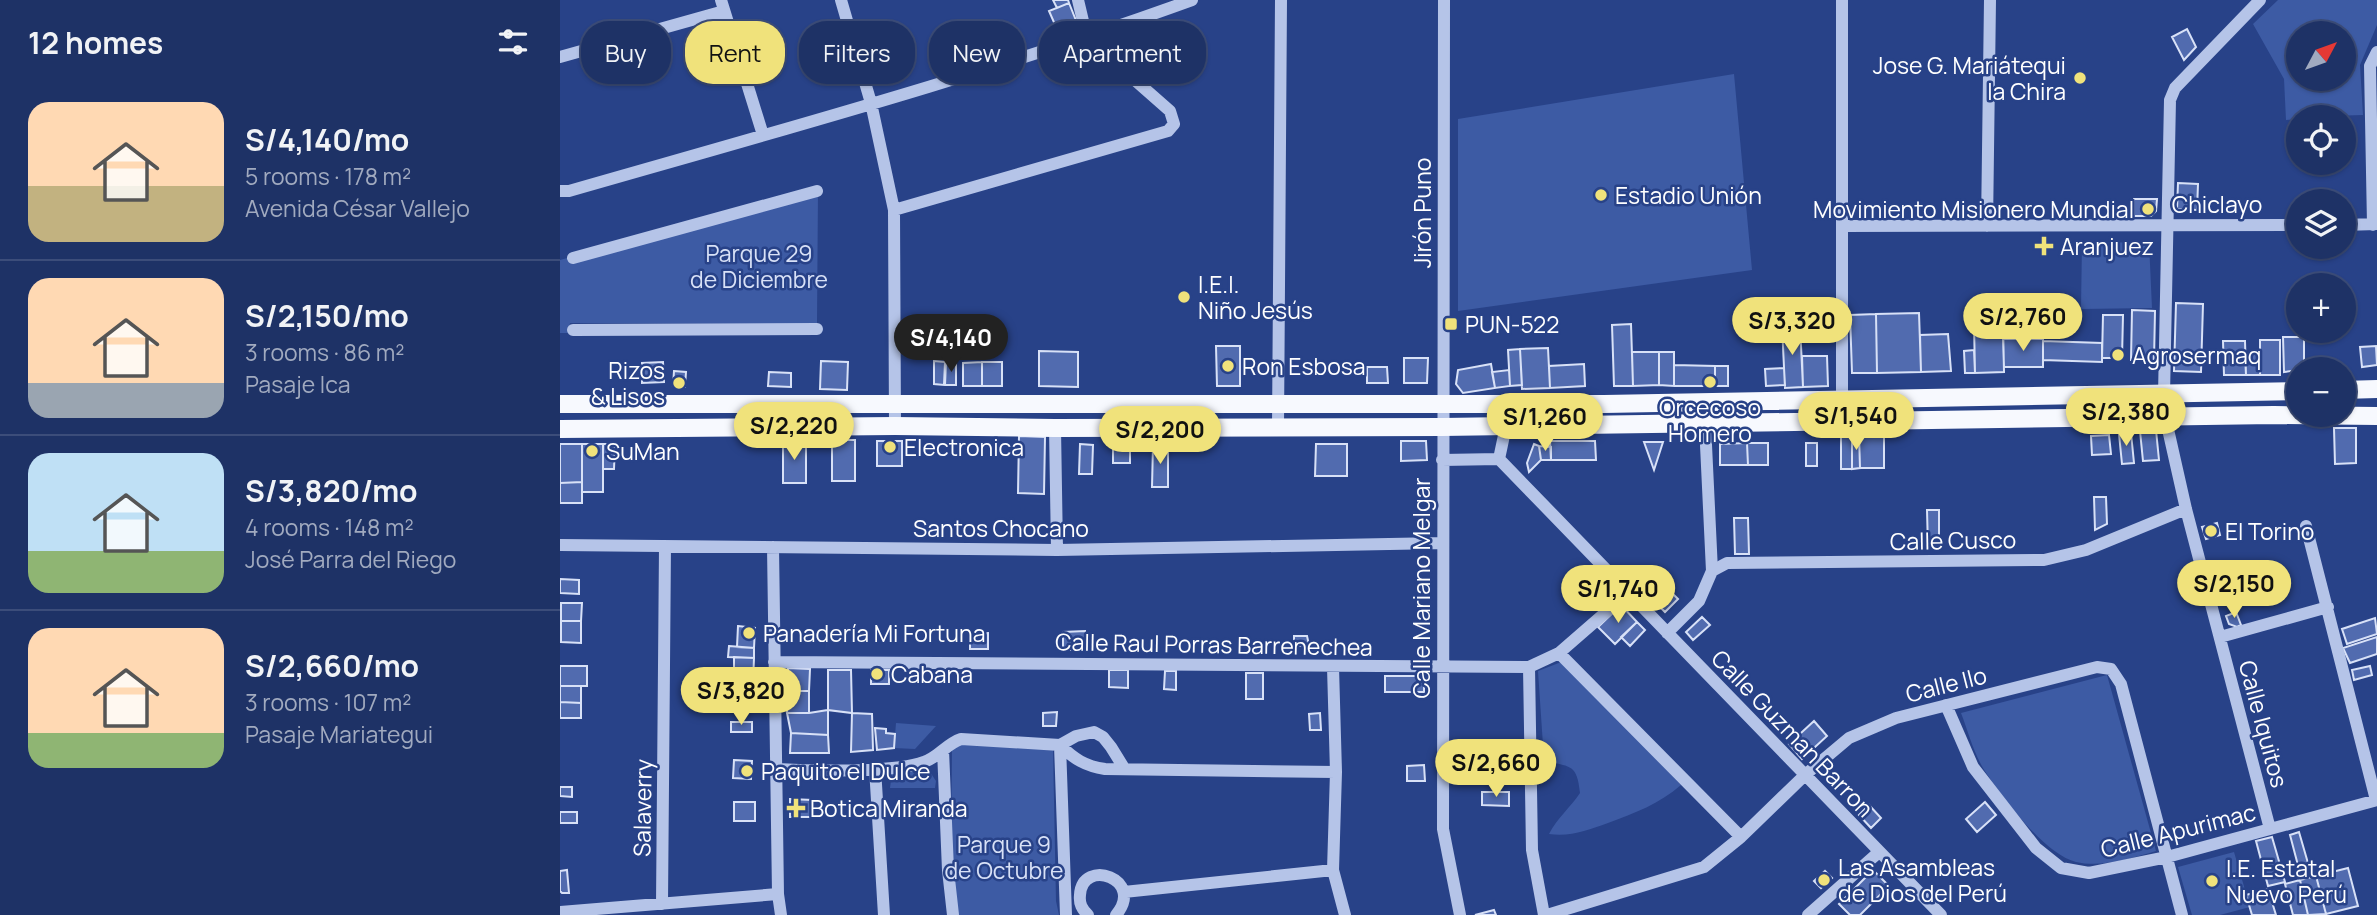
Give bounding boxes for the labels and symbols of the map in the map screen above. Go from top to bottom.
north arrow [2286,21,2356,91]
place label: Jose G. Mariátequi la Chira [1873,49,2066,107]
marker: Jose G. Mariátequi la Chira [2072,70,2088,86]
street label: Jirón Puno [1406,158,1438,268]
place label: Estadio Unión [1615,179,1762,211]
marker: Estadio Unión [1593,187,1609,203]
street label: Chiclayo [2172,188,2262,220]
place label: Movimiento Misionero Mundial [1813,193,2134,225]
marker: Movimiento Misionero Mundial [2140,201,2156,217]
place label: Aranjuez [2060,230,2154,262]
marker: Aranjuez [2034,236,2054,256]
park label: Parque 29 de Diciembre [690,237,828,295]
place label: I.E.I. Niño Jesús [1198,268,1313,326]
marker: I.E.I. Niño Jesús [1176,289,1192,305]
pin: S/2,760 [1958,294,2088,353]
pin: S/3,320 [1727,298,1857,357]
place label: PUN-522 [1465,308,1559,340]
pin: S/4,140 [886,314,1016,374]
marker: PUN-522 [1443,316,1459,332]
place label: Agrosermaq [2132,339,2261,371]
marker: Agrosermaq [2110,347,2126,363]
place label: Ron Esbosa [1242,350,1366,382]
place label: Rizos & Lisos [591,354,665,412]
marker: Ron Esbosa [1220,358,1236,374]
marker: Orcecoso Homero [1702,374,1718,390]
marker: Rizos & Lisos [671,375,687,391]
pin: S/2,380 [2061,388,2191,448]
place label: Orcecoso Homero [1659,391,1761,449]
pin: S/1,540 [1791,392,1921,452]
pin: S/1,260 [1480,393,1610,453]
pin: S/2,220 [729,402,859,462]
pin: S/2,200 [1095,406,1225,466]
place label: Electronica [904,431,1024,463]
place label: SuMan [606,435,680,467]
marker: Electronica [882,439,898,455]
marker: SuMan [584,443,600,459]
street label: Calle Mariano Melgar [1405,477,1437,699]
street label: Santos Chocano [913,512,1089,544]
place label: El Torino [2225,515,2314,547]
street label: Calle Cusco [1890,523,2016,557]
marker: El Torino [2203,523,2219,539]
pin: S/2,150 [2169,560,2299,620]
pin: S/1,740 [1553,566,1683,625]
place label: Panadería Mi Fortuna [763,617,985,649]
marker: Panadería Mi Fortuna [741,625,757,641]
street label: Calle Raul Porras Barrenechea [1055,625,1373,663]
street label: Calle Guzman Barron [1705,642,1881,824]
street label: Calle Iquitos [2232,657,2296,791]
place label: Cabana [891,658,973,690]
street label: Calle Ilo [1902,659,1990,709]
marker: Cabana [869,666,885,682]
pin: S/3,820 [676,668,806,727]
pin: S/2,660 [1431,740,1561,799]
place label: Paquito el Dulce [761,755,930,787]
street label: Salaverry [625,759,659,857]
marker: Paquito el Dulce [739,763,755,779]
place label: Botica Miranda [810,792,968,824]
street label: Calle Apurimac [2097,795,2259,865]
marker: Botica Miranda [788,800,804,816]
park label: Parque 9 de Octubre [944,828,1064,886]
place label: Las Asambleas de Dios del Perú [1838,851,2007,909]
place label: I.E. Estatal Nuevo Perú [2226,852,2347,910]
marker: Las Asambleas de Dios del Perú [1816,872,1832,888]
marker: I.E. Estatal Nuevo Perú [2204,873,2220,889]

